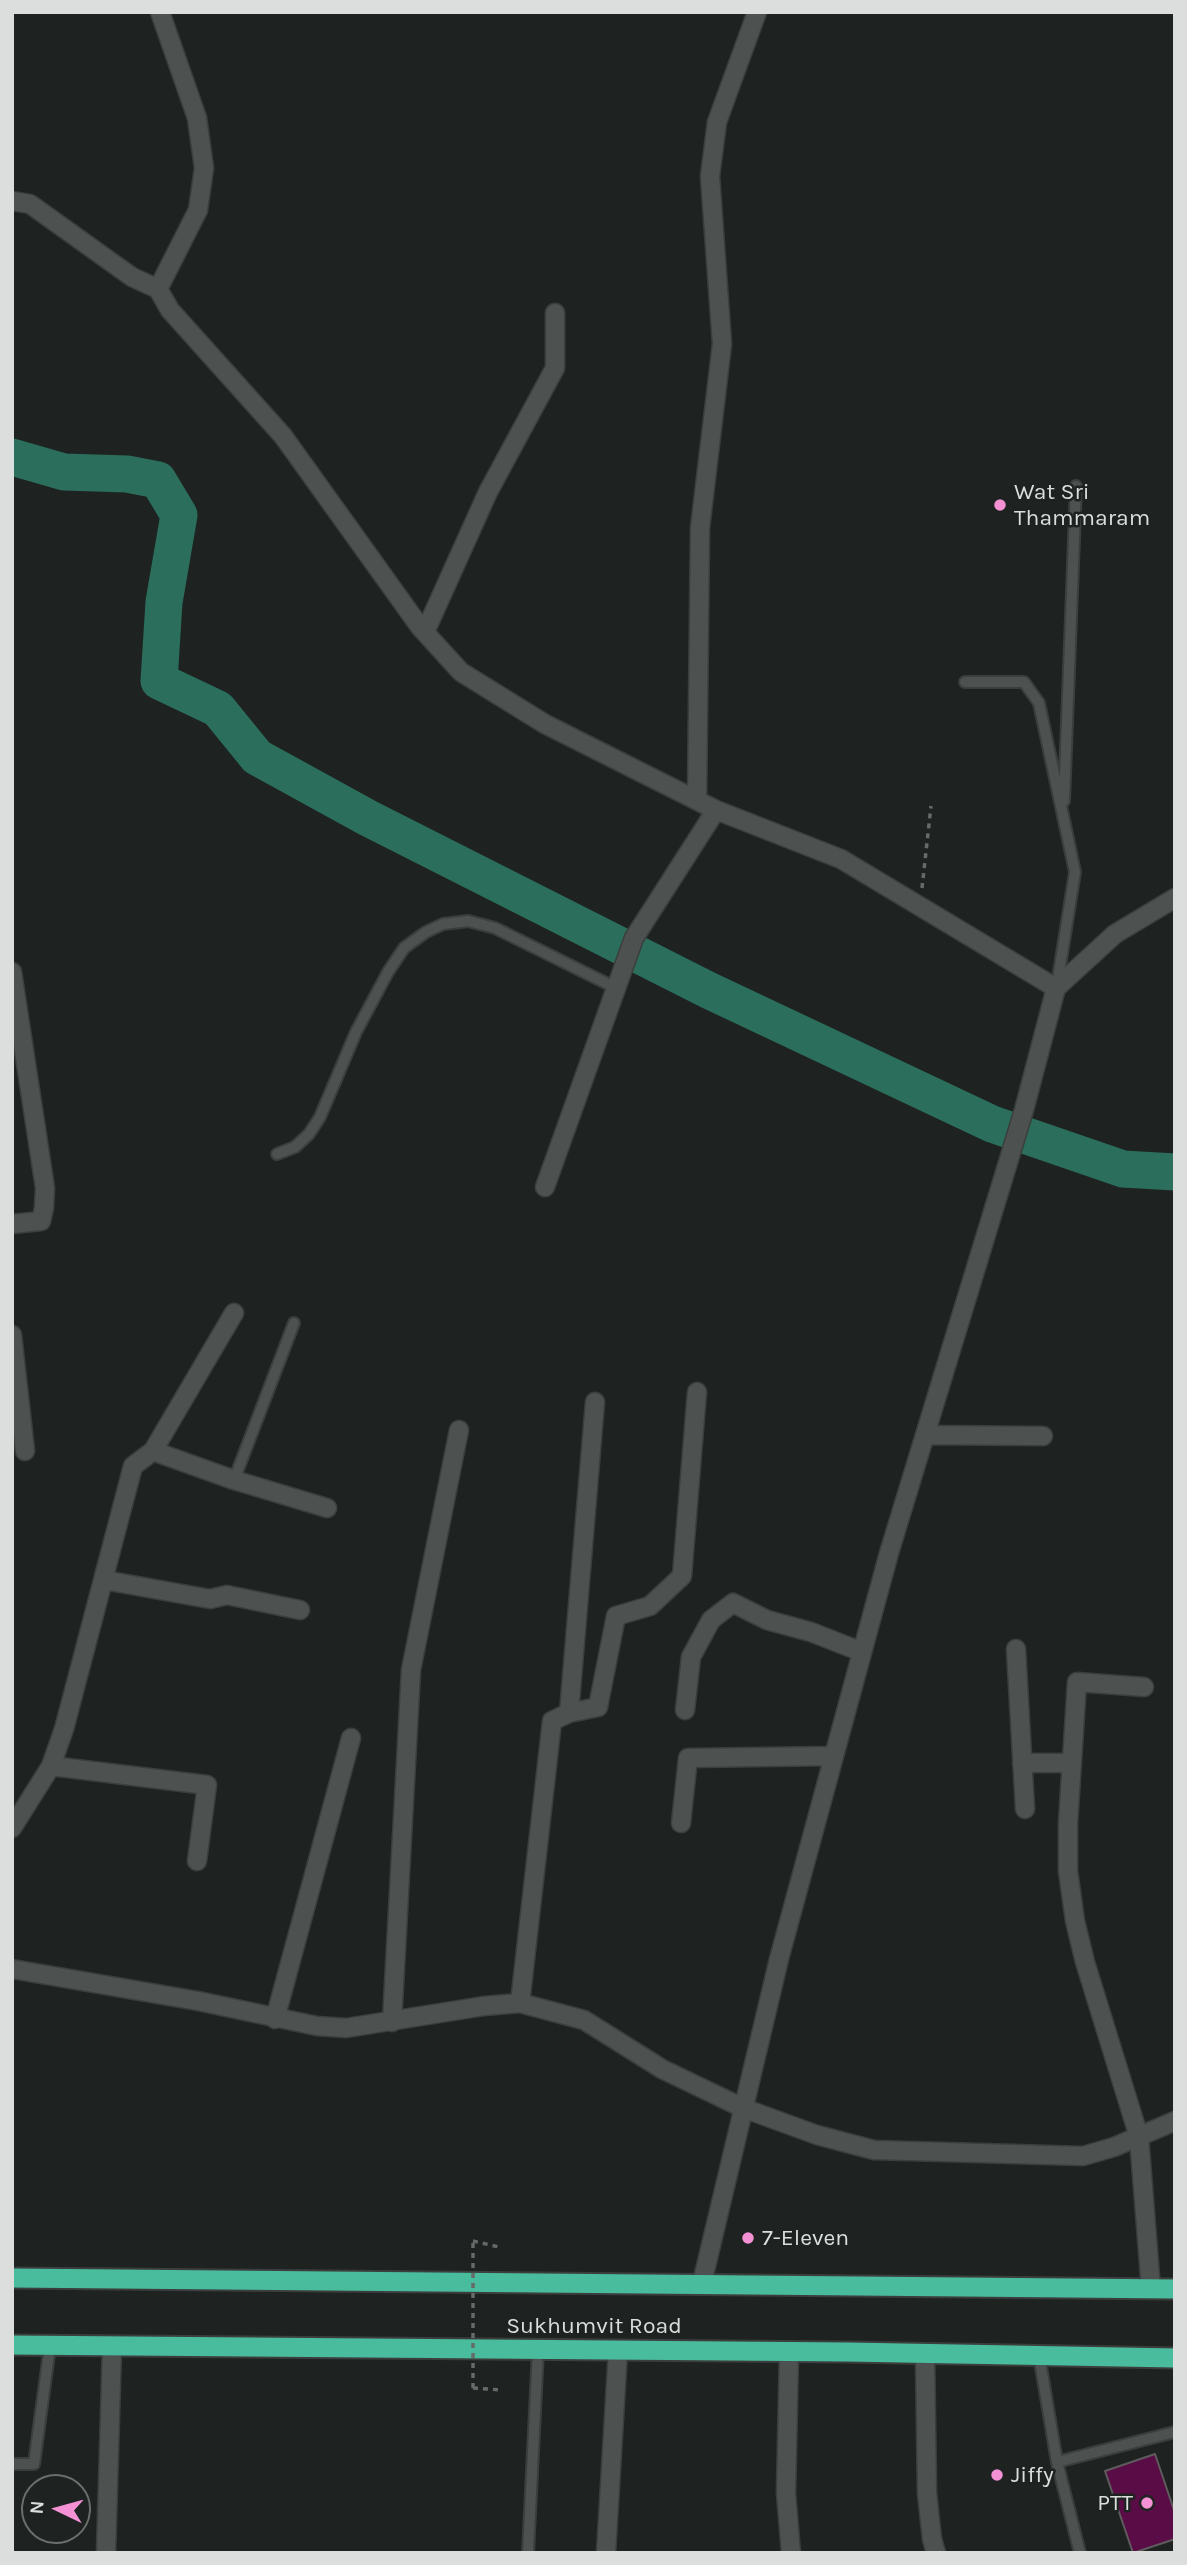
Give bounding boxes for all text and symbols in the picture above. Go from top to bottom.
place label: Wat Sri Thammaram [1014,478,1150,532]
marker: Wat Sri Thammaram [992,497,1008,513]
place label: 7-Eleven [762,2224,849,2252]
marker: 7-Eleven [740,2230,756,2246]
street label: Sukhumvit Road [506,2312,682,2340]
place label: Jiffy [1011,2461,1054,2489]
marker: Jiffy [989,2467,1005,2483]
north arrow [21,2474,91,2544]
place label: PTT [1097,2489,1133,2517]
marker: PTT [1139,2495,1155,2511]
text: N [26,2500,49,2515]

